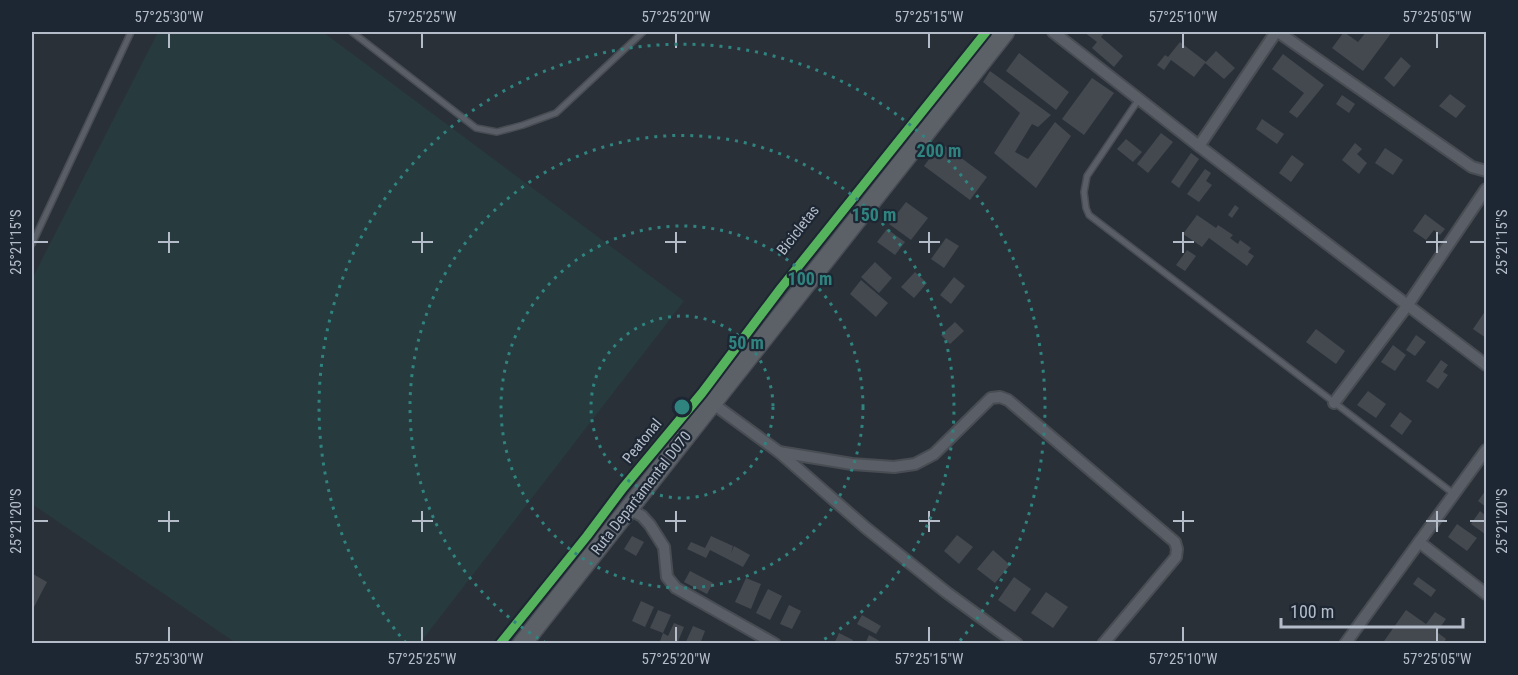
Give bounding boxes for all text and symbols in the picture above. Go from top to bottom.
text: 57°25'30"W [135,8,204,26]
text: 57°25'25"W [388,8,457,26]
text: 57°25'20"W [642,8,711,26]
text: 57°25'15"W [895,8,964,26]
text: 57°25'10"W [1149,8,1218,26]
text: 57°25'05"W [1403,8,1472,26]
text: 200 m [917,140,961,161]
street label: Bicicletas [773,202,823,258]
text: 150 m [852,204,896,225]
text: 25°21'15"S [7,209,25,275]
text: 25°21'15"S [1493,209,1511,275]
text: 100 m [788,268,832,289]
text: 50 m [728,332,764,353]
centre of rings [672,397,692,417]
street label: Peatonal [619,415,665,467]
street label: Ruta Departamental D070 [587,428,695,558]
text: 25°21'20"S [7,488,25,554]
text: 25°21'20"S [1493,488,1511,554]
scale bar [1281,591,1462,629]
text: 100 m [1290,601,1334,622]
text: 57°25'30"W [135,650,204,668]
text: 57°25'25"W [388,650,457,668]
text: 57°25'20"W [642,650,711,668]
text: 57°25'15"W [895,650,964,668]
text: 57°25'10"W [1149,650,1218,668]
text: 57°25'05"W [1403,650,1472,668]

